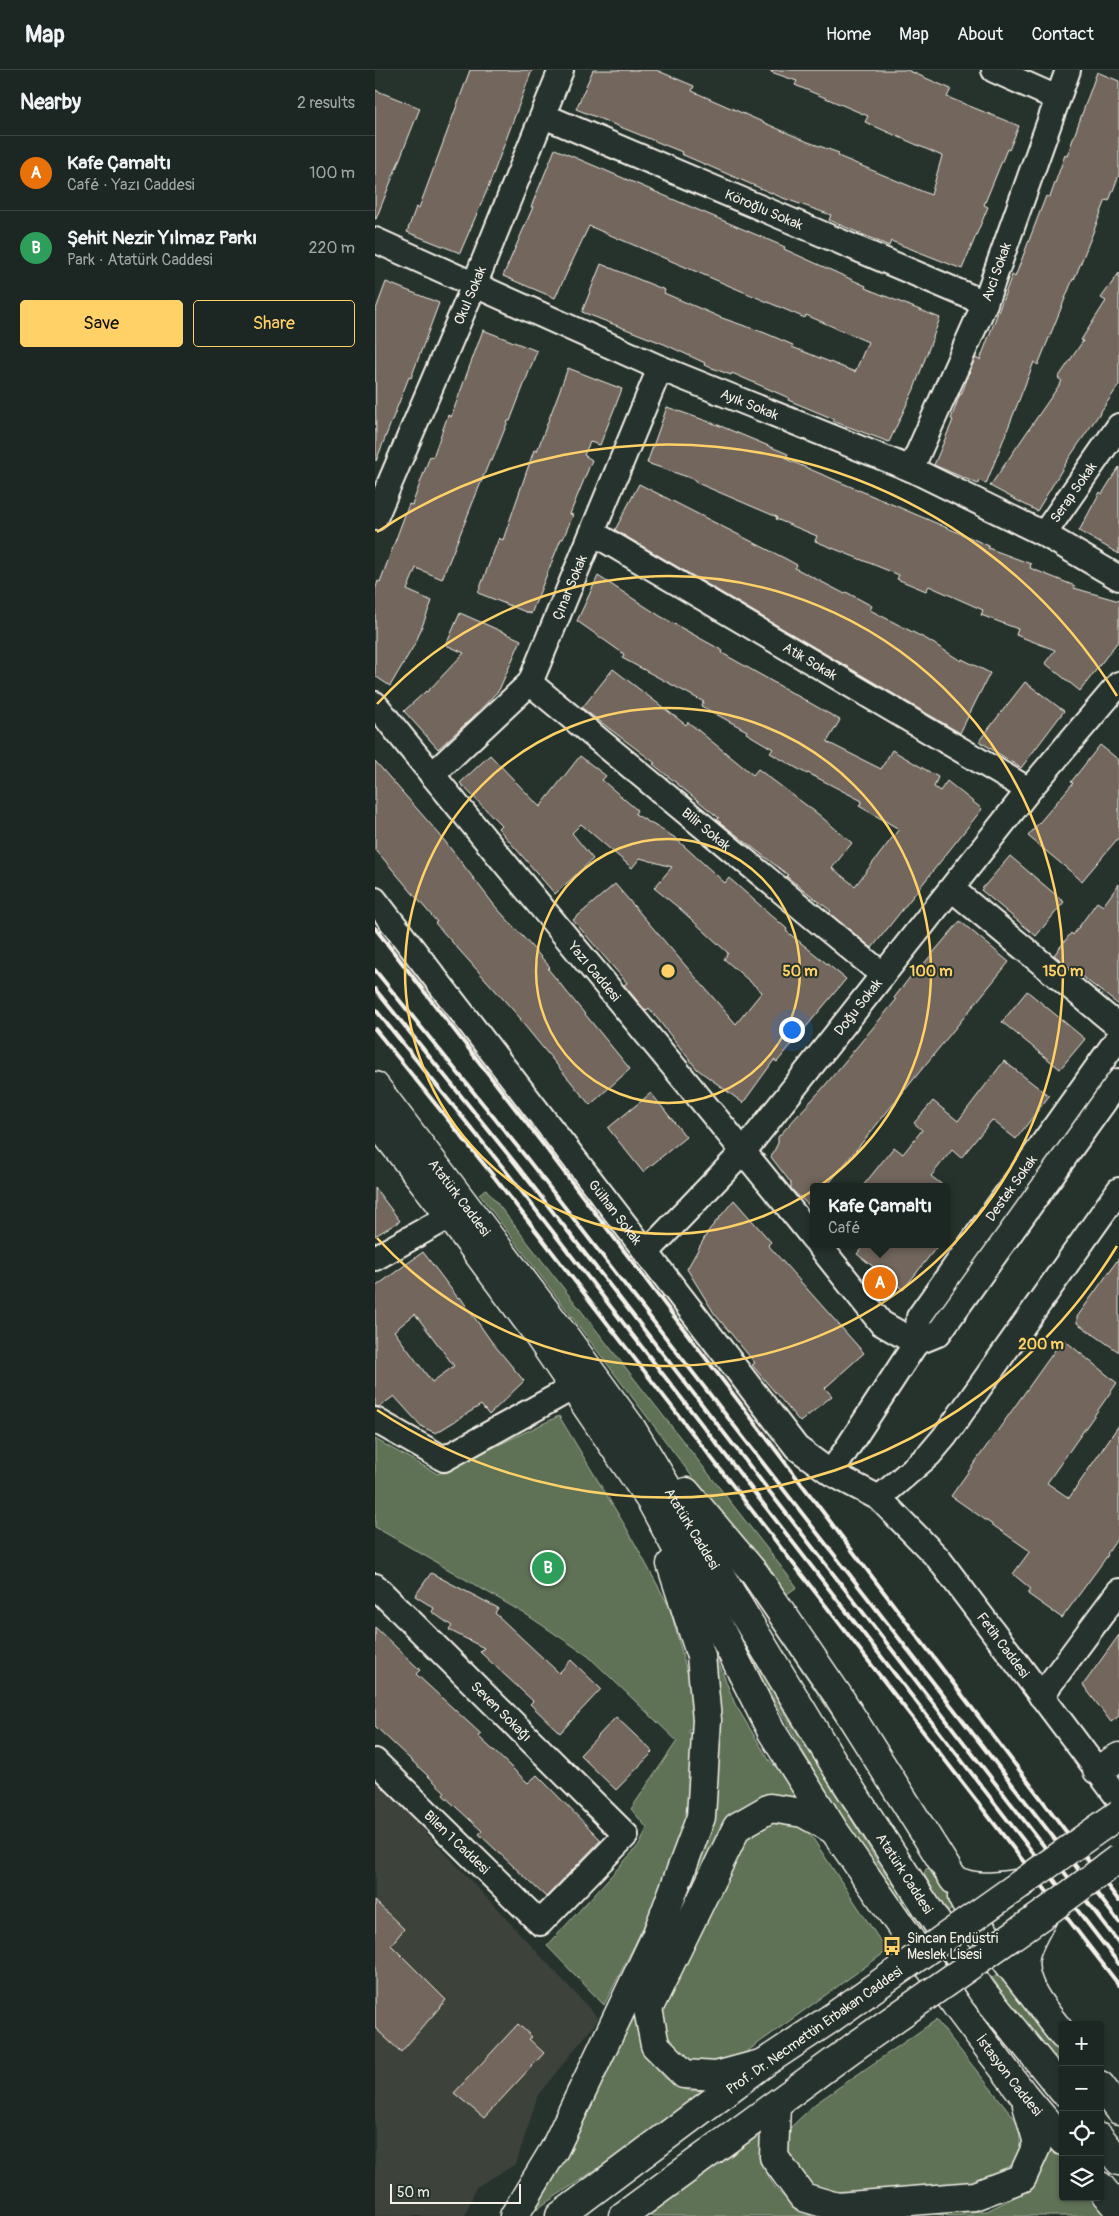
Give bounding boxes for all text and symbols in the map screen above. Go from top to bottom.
text: Map [25,20,65,49]
text: Home [826,23,871,46]
text: Map [899,23,929,46]
text: About [957,23,1003,46]
text: Contact [1031,23,1094,46]
text: Nearby [20,89,81,116]
text: 2 results [297,93,355,113]
text: Kafe Çamaltı [67,151,171,175]
text: A [31,163,41,183]
text: 100 m [309,163,355,183]
text: Café · Yazı Caddesi [67,175,195,195]
street label: Köroğlu Sokak [722,186,806,234]
text: Şehit Nezir Yılmaz Parkı [67,226,257,250]
text: B [31,238,41,258]
text: 220 m [309,238,355,258]
street label: Avci Sokak [978,240,1015,303]
text: Park · Atatürk Caddesi [67,250,213,270]
street label: Okul Sokak [450,263,490,327]
button: Save [20,300,183,347]
button: Share [193,300,355,347]
street label: Ayık Sokak [718,385,781,424]
street label: Serap Sokak [1047,459,1101,526]
street label: Çınar Sokak [549,552,591,623]
street label: Atik Sokak [780,639,840,684]
street label: Bilir Sokak [678,804,734,855]
street label: Yazı Caddesi [564,937,624,1005]
centre of rings [659,962,677,980]
text: 50 m [783,962,817,981]
text: 100 m [910,962,952,981]
text: 150 m [1043,962,1083,981]
street label: Doğu Sokak [831,975,886,1039]
your location [779,1017,805,1043]
street label: Destek Sokak [982,1152,1041,1225]
street label: Atatürk Caddesi [425,1156,494,1240]
street label: Gülhan Sokak [585,1177,645,1248]
popup [810,1183,950,1248]
text: Kafe Çamaltı [828,1194,932,1218]
text: Café [828,1218,860,1238]
pin: A [864,1264,896,1302]
text: 200 m [1018,1335,1064,1354]
street label: Atatürk Caddesi [660,1485,723,1573]
pin: B [532,1549,564,1587]
street label: Fetih Caddesi [973,1609,1033,1682]
street label: Seven Sokağı [467,1678,535,1745]
street label: Bilen 1 Caddesi [420,1807,493,1878]
street label: Atatürk Caddesi [872,1830,937,1917]
place label: Sincan Endüstri Meslek Lisesi [907,1930,999,1963]
bus stop icon: Sincan Endüstri Meslek Lisesi [881,1935,903,1957]
street label: Prof. Dr. Necmettin Erbakan Caddesi [723,1963,906,2098]
map controls [1059,2021,1104,2201]
button: + [1059,2021,1104,2066]
street label: İstasyon Caddesi [972,2032,1046,2120]
button: − [1059,2066,1104,2111]
button: locate [1059,2111,1104,2156]
button: layers [1059,2156,1104,2201]
scale bar [390,2181,521,2204]
text: 50 m [397,2184,430,2201]

